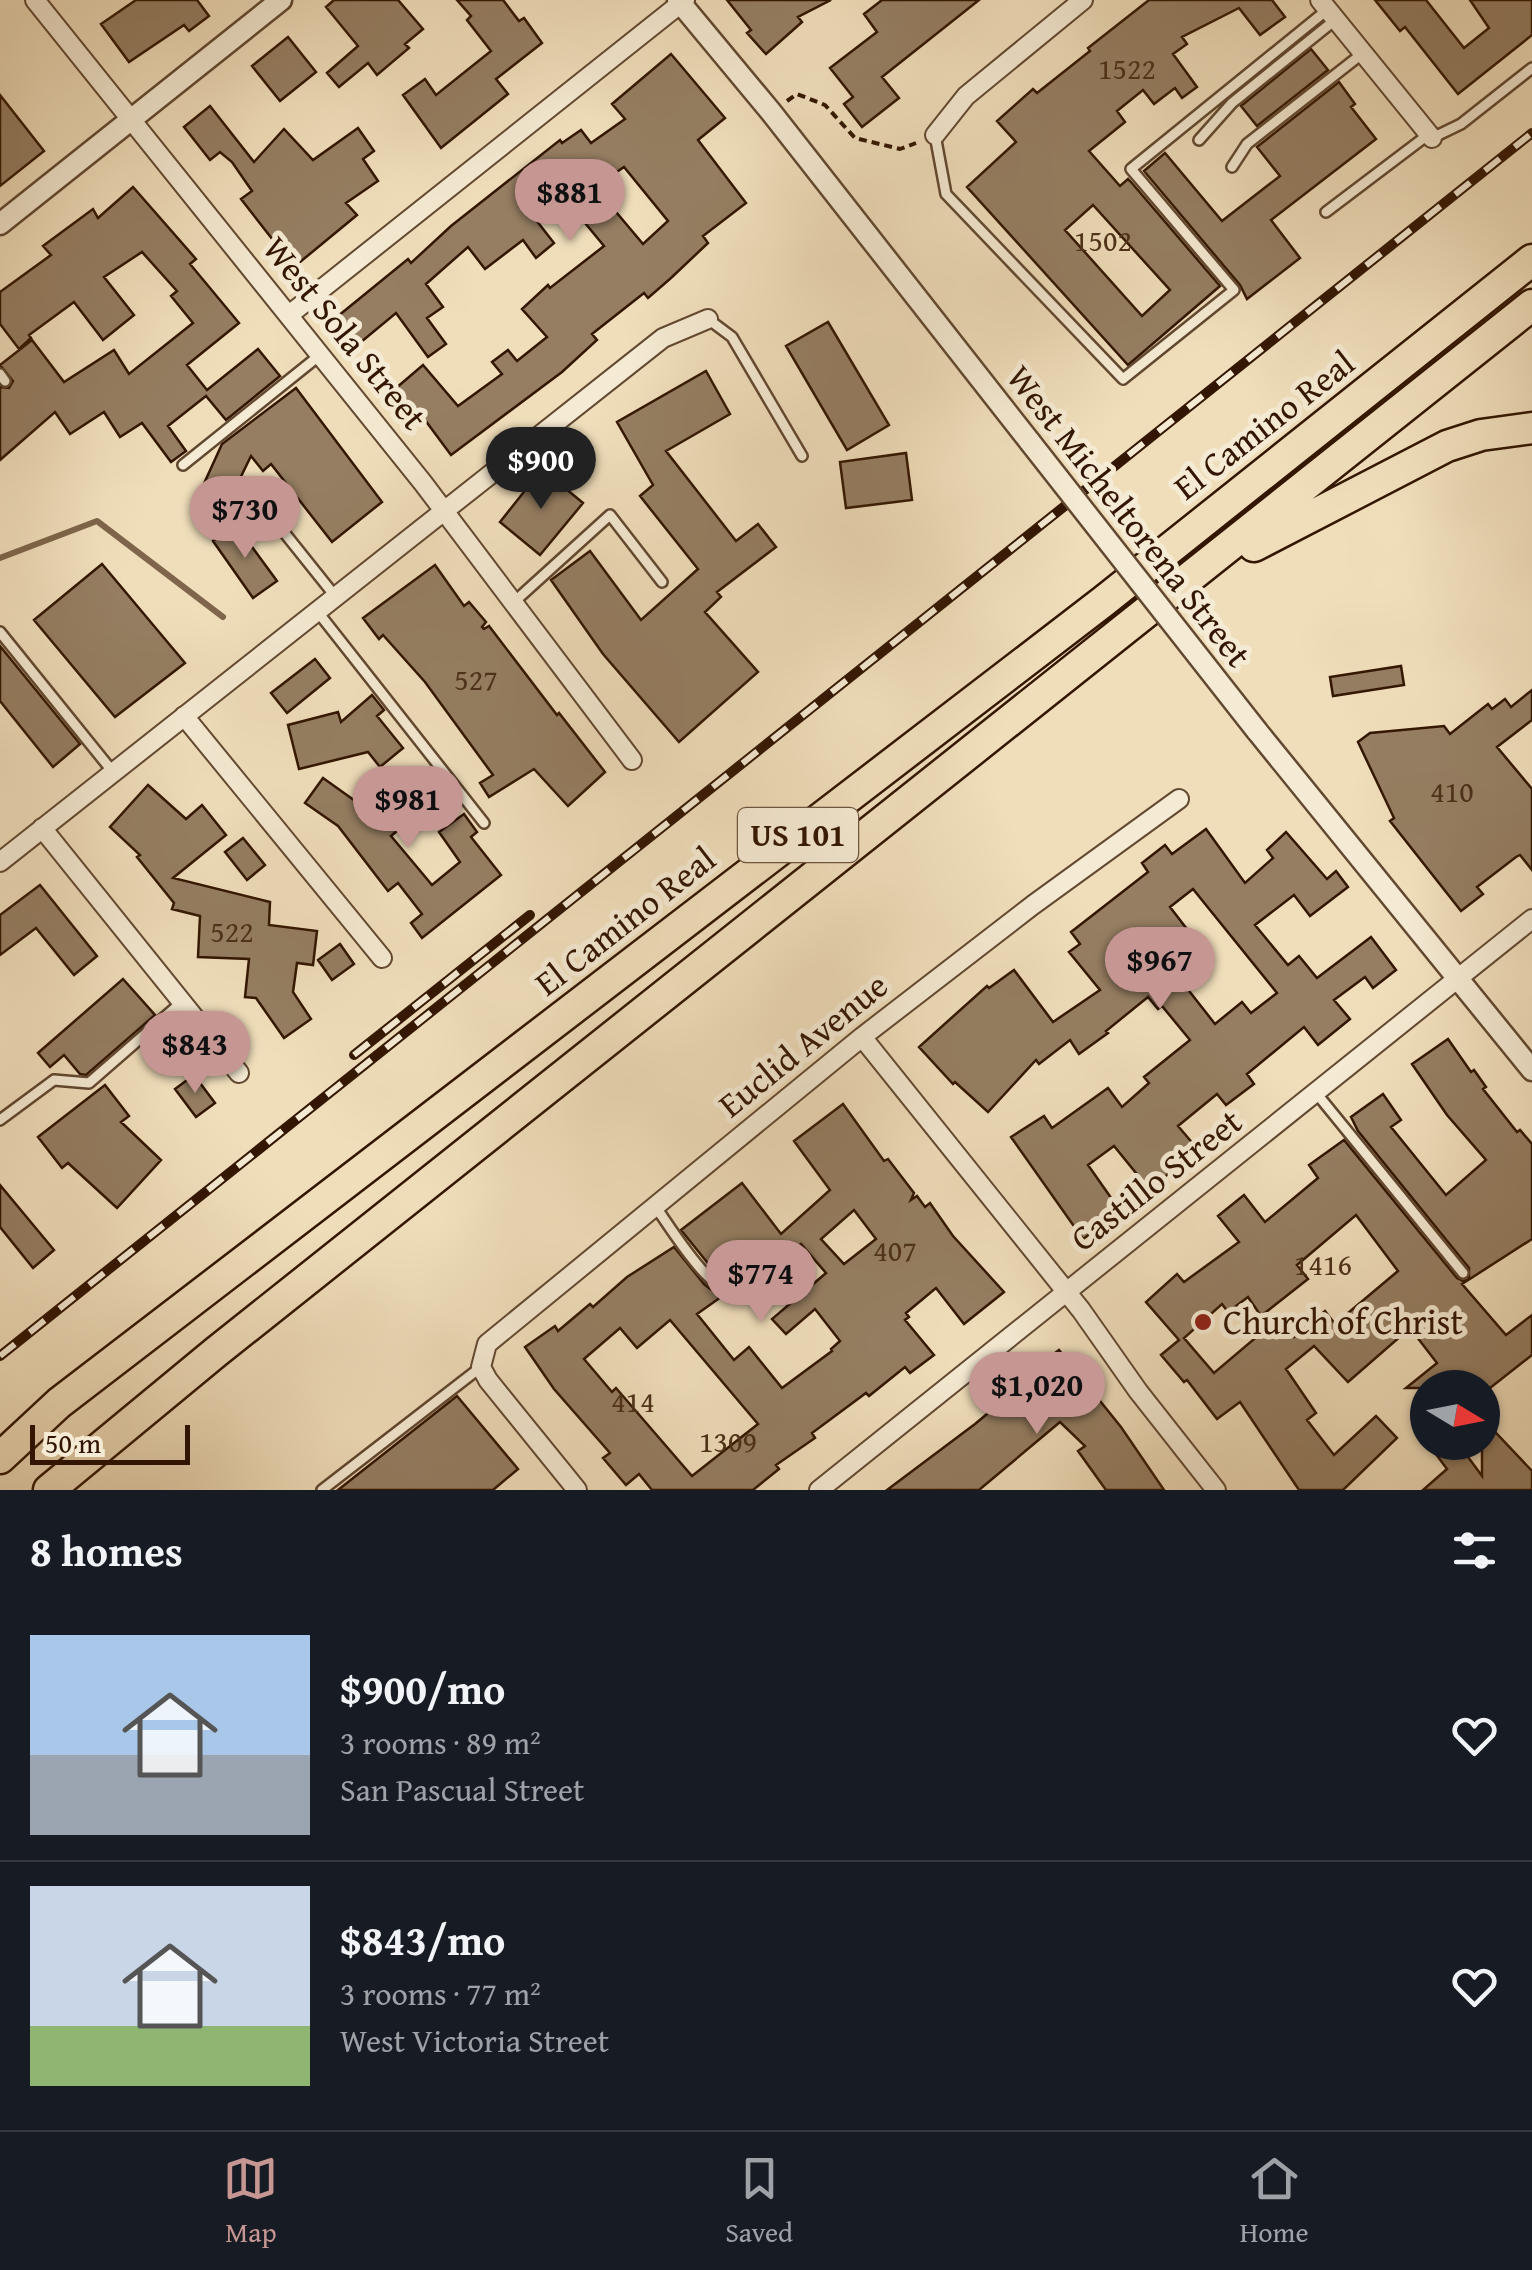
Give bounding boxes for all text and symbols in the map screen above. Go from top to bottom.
house number: 1522 [1098,46,1156,90]
pin: $881 [511,159,629,244]
text: $881 [537,168,603,215]
house number: 1502 [1074,218,1132,262]
street label: West Sola Street [251,225,440,441]
street label: El Camino Real [1162,337,1365,512]
street label: West Micheltorena Street [995,354,1264,678]
pin: $900 [482,427,600,512]
text: $900 [508,436,574,483]
pin: $730 [186,476,304,561]
text: $730 [212,485,278,532]
house number: 527 [454,657,498,701]
pin: $981 [349,766,467,851]
house number: 410 [1430,769,1474,813]
text: $981 [375,775,441,822]
road number: US 101 [738,808,858,862]
street label: El Camino Real [523,833,726,1008]
house number: 522 [210,909,254,953]
pin: $967 [1101,927,1219,1012]
text: $967 [1127,936,1193,983]
street label: Euclid Avenue [707,960,898,1129]
pin: $843 [136,1011,254,1096]
text: $843 [162,1020,228,1067]
street label: Castillo Street [1059,1096,1252,1263]
house number: 407 [873,1228,917,1272]
pin: $774 [702,1240,820,1325]
house number: 1416 [1294,1242,1352,1286]
text: $774 [728,1249,794,1296]
place label: Church of Christ [1223,1296,1463,1347]
marker: Church of Christ [1192,1311,1214,1333]
pin: $1,020 [956,1352,1118,1437]
text: $1,020 [991,1361,1083,1408]
north arrow [1410,1370,1500,1460]
map controls [1410,1370,1500,1460]
house number: 414 [611,1379,655,1423]
house number: 1309 [699,1419,757,1463]
scale bar [30,1420,190,1464]
text: 50 m [45,1422,101,1463]
text: 8 homes [30,1520,183,1581]
icon: filters [1447,1523,1502,1578]
text: $900/mo [340,1658,505,1719]
icon: home [110,1675,230,1795]
icon: heart [1447,1708,1502,1763]
text: 3 rooms · 89 m² [340,1719,541,1766]
text: San Pascual Street [340,1766,584,1813]
text: $843/mo [340,1909,505,1970]
icon: home [110,1926,230,2046]
icon: heart [1447,1959,1502,2014]
text: 3 rooms · 77 m² [340,1970,541,2017]
text: West Victoria Street [340,2017,609,2064]
tab: Map [223,2151,278,2252]
tab: Saved [725,2151,793,2252]
tab: Home [1240,2151,1309,2252]

